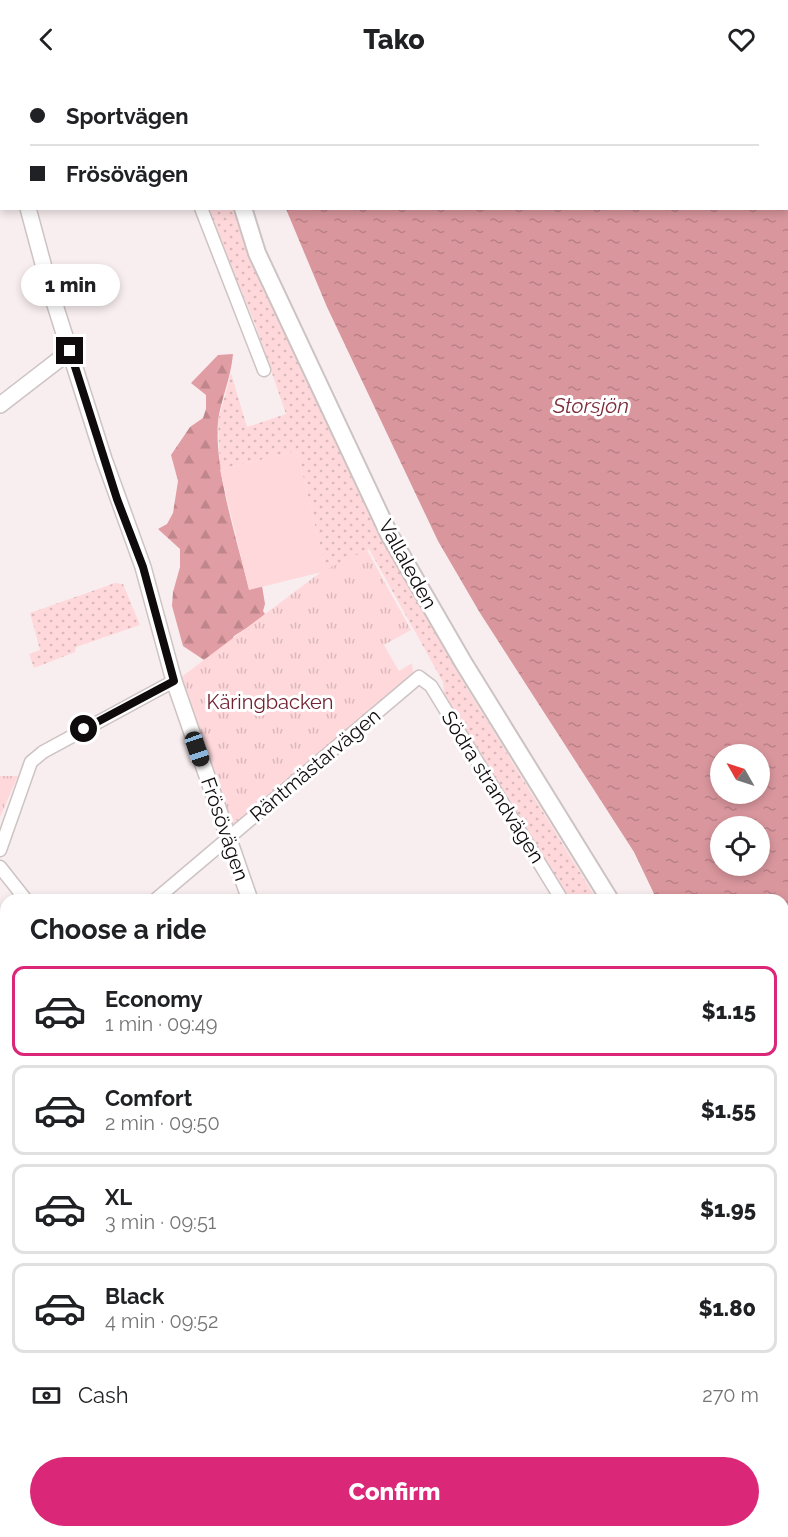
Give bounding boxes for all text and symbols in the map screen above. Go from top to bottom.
icon: back [30,23,63,56]
icon: heart [725,23,758,56]
text: Tako [363,24,425,55]
text: Sportvägen [66,103,189,129]
text: Frösövägen [66,161,188,187]
callout: 1 min [20,264,119,306]
text: 1 min [45,273,96,297]
route end [56,337,83,364]
water label: Storsjön [552,393,629,418]
street label: Vallaleden [374,515,442,613]
park label: Käringbacken [207,690,333,714]
street label: Räntmästarvägen [245,704,385,826]
street label: Södra strandvägen [436,706,550,868]
route start [70,715,97,742]
car [183,729,211,769]
north arrow [710,744,770,804]
map controls [710,744,770,876]
street label: Frösövägen [196,774,254,884]
button: locate [710,816,770,876]
text: Choose a ride [30,914,206,945]
icon: car [33,984,87,1038]
text: Economy [105,986,203,1012]
text: $1.15 [702,998,756,1024]
text: 1 min · 09:49 [105,1012,217,1036]
icon: car [33,1083,87,1137]
text: Comfort [105,1085,192,1111]
text: $1.55 [701,1097,756,1123]
text: 2 min · 09:50 [105,1111,220,1135]
icon: car [33,1182,87,1236]
text: XL [105,1184,132,1210]
text: $1.95 [700,1196,756,1222]
text: 3 min · 09:51 [105,1210,216,1234]
icon: car [33,1281,87,1335]
text: Black [105,1283,164,1309]
text: $1.80 [698,1295,756,1321]
text: 4 min · 09:52 [105,1309,218,1333]
icon: cash [30,1379,63,1412]
text: Cash [78,1382,129,1408]
text: 270 m [702,1383,759,1407]
button: Confirm [30,1457,759,1526]

